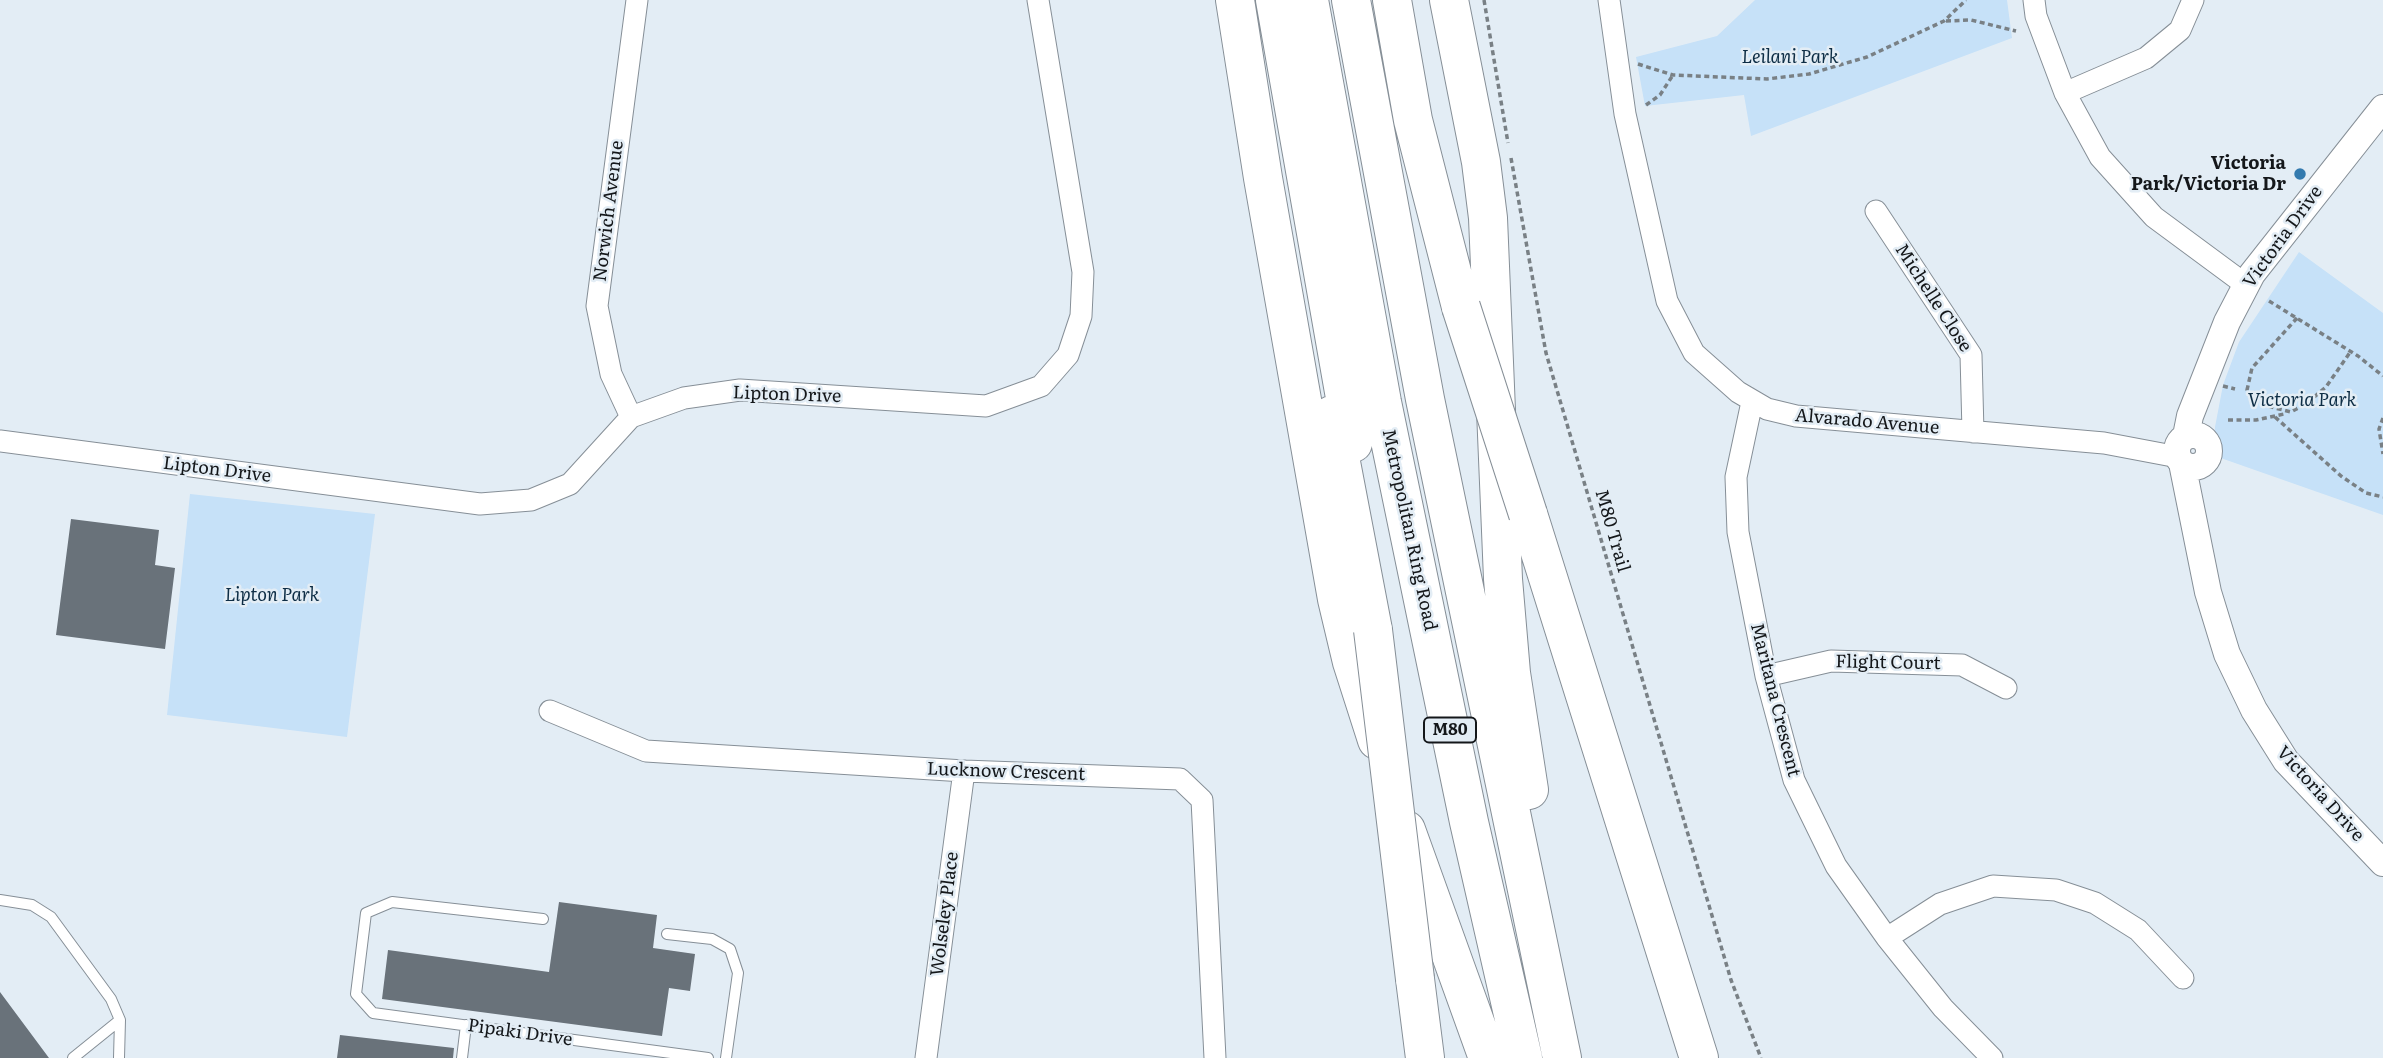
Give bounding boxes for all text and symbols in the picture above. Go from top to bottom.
park label: Leilani Park [1741,47,1839,69]
street label: Norwich Avenue [590,139,628,283]
place label: Victoria Park/Victoria Dr [2131,153,2286,196]
marker: Victoria Park/Victoria Dr [2292,166,2308,182]
street label: Victoria Drive [2239,182,2327,292]
street label: Michelle Close [1890,240,1976,356]
street label: Lipton Drive [732,382,842,408]
park label: Victoria Park [2248,390,2356,412]
street label: Alvarado Avenue [1794,405,1940,439]
street label: Metropolitan Ring Road [1377,427,1441,633]
street label: Lipton Drive [162,453,272,487]
street label: M80 Trail [1590,487,1634,575]
park label: Lipton Park [225,585,319,607]
street label: Maritana Crescent [1745,621,1805,779]
street label: Flight Court [1835,651,1941,675]
road number: M80 [1424,718,1476,743]
street label: Victoria Drive [2272,742,2368,846]
street label: Lucknow Crescent [927,758,1085,786]
street label: Wolseley Place [927,851,963,977]
street label: Pipaki Drive [466,1015,574,1051]

